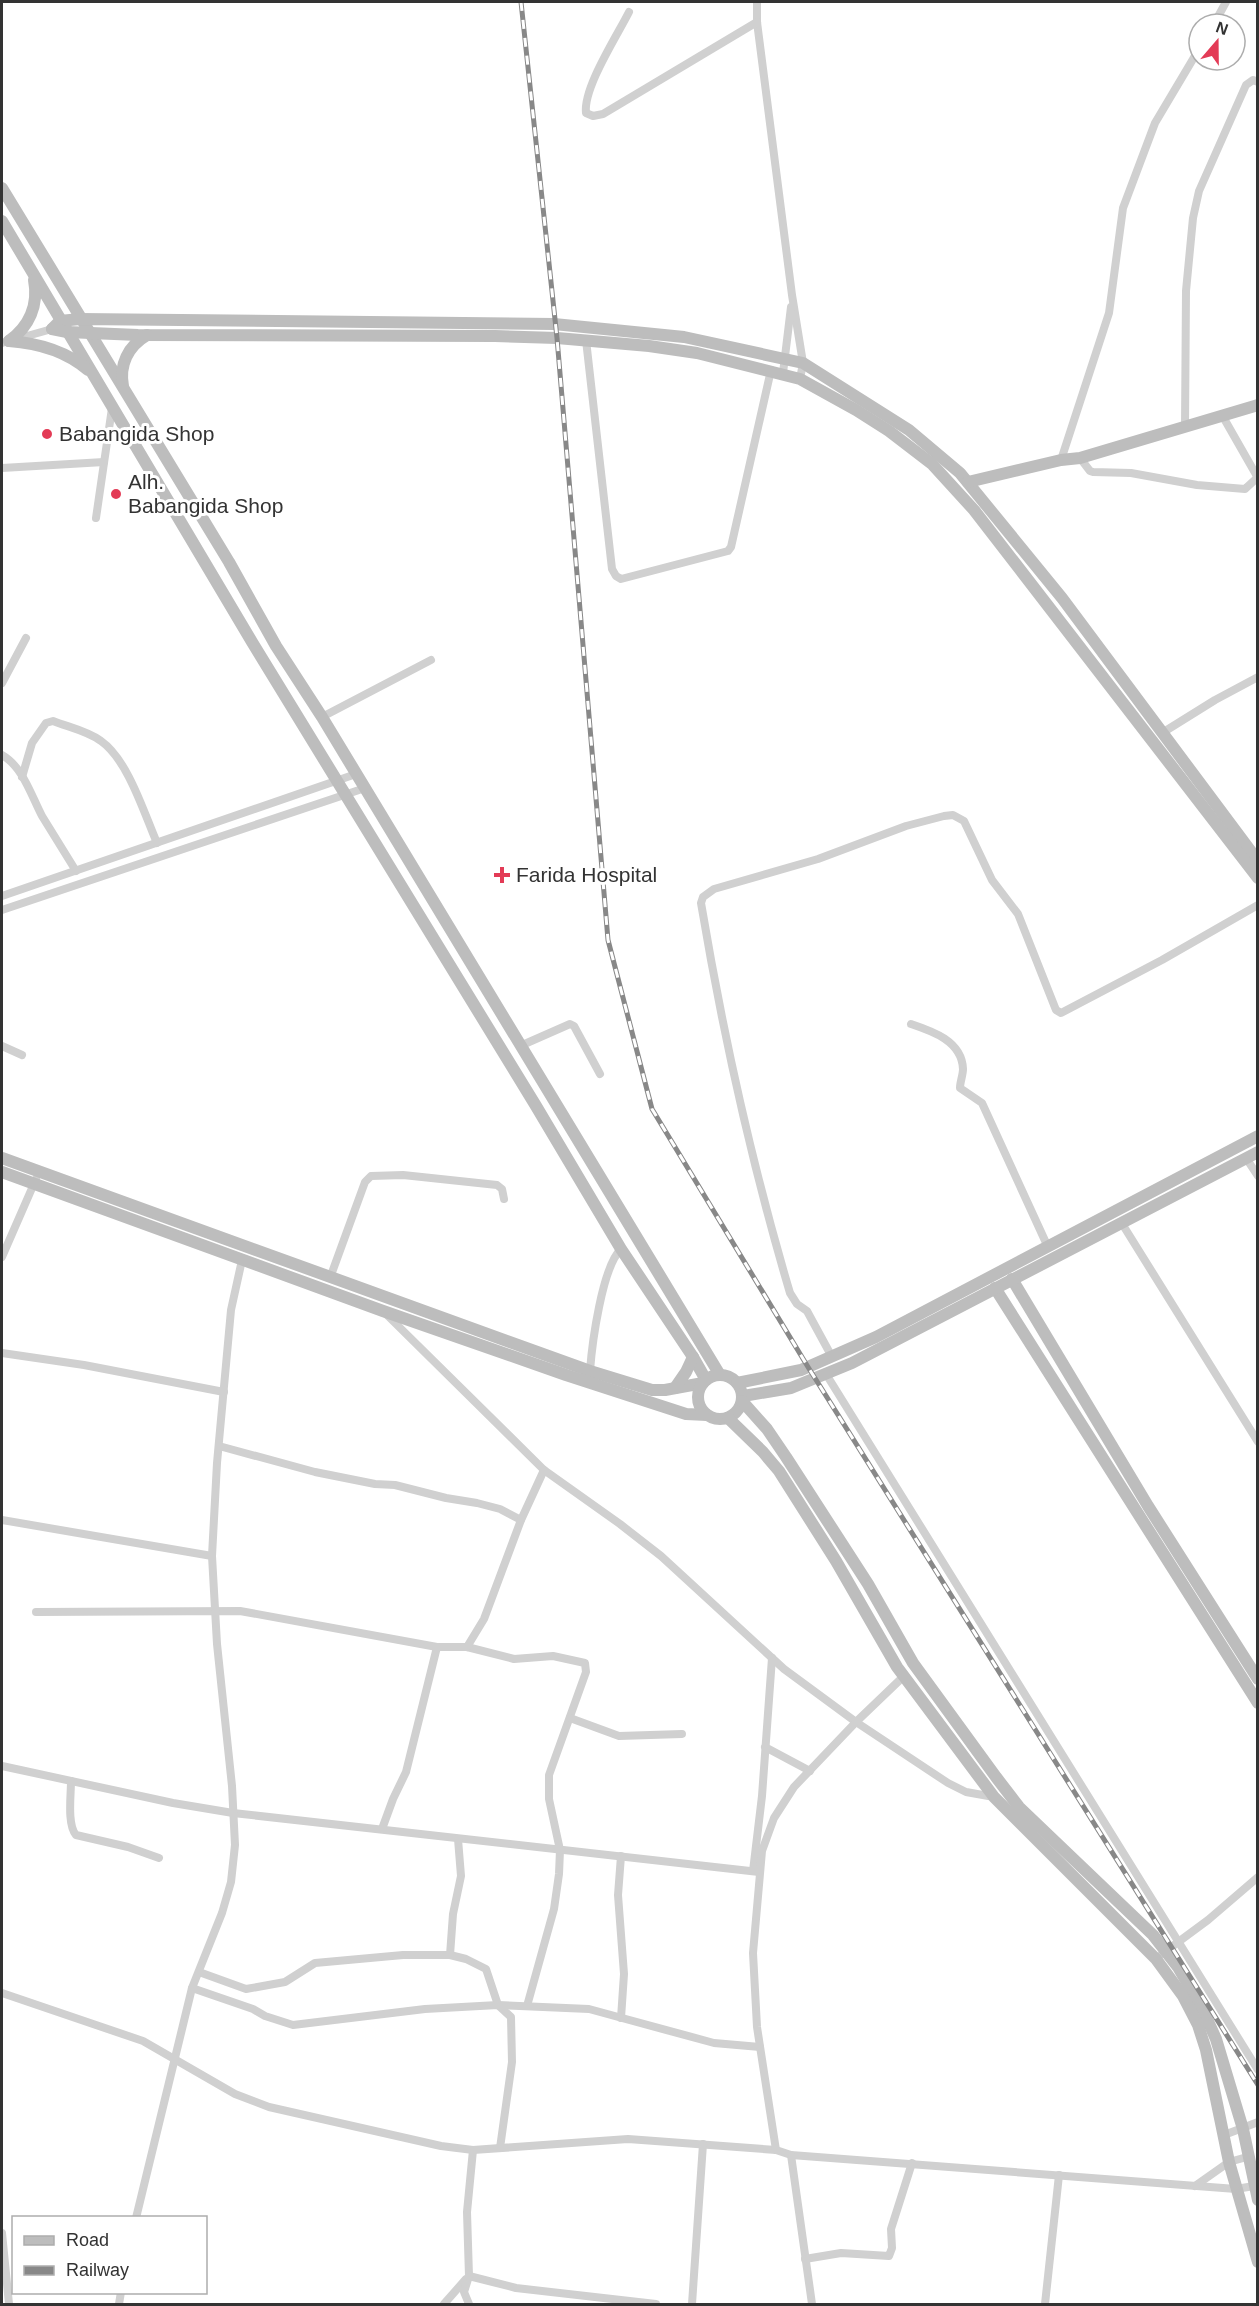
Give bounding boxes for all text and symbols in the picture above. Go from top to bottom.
north arrow [1187,12,1247,72]
text: N [1214,18,1230,38]
place label: Babangida Shop [59,422,214,445]
marker: Babangida Shop [40,427,54,441]
place label: Alh. Babangida Shop [128,470,283,517]
marker: Alh. Babangida Shop [109,487,123,501]
place label: Farida Hospital [516,863,657,886]
marker: Farida Hospital [493,866,511,884]
legend [12,2216,207,2294]
text: Road [66,2230,109,2250]
text: Railway [66,2260,129,2280]

